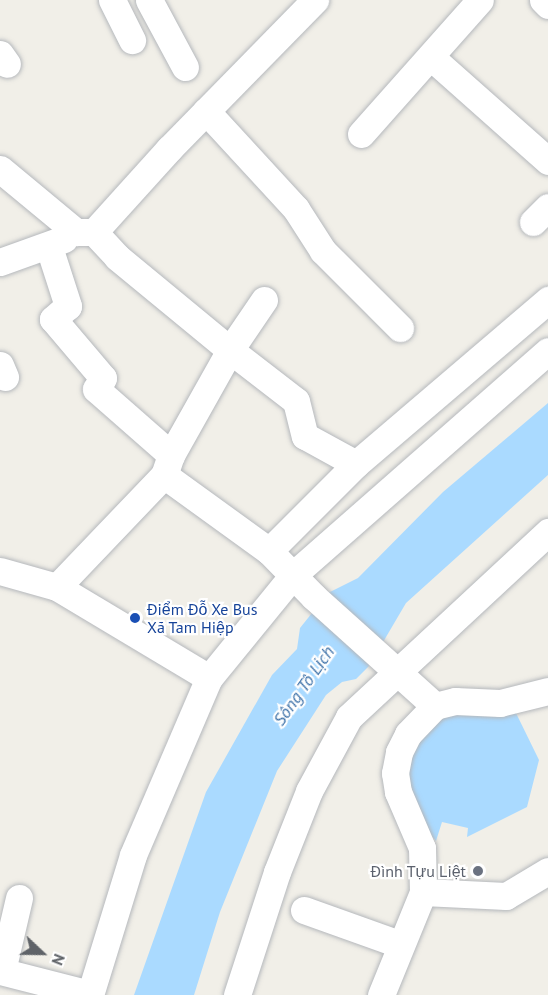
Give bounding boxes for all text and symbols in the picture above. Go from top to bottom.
place label: Điểm Đỗ Xe Bus Xã Tam Hiệp [147,599,258,637]
marker: Điểm Đỗ Xe Bus Xã Tam Hiệp [128,611,142,625]
water label: Sông Tô Lịch [269,642,339,730]
place label: Đình Tựu Liệt [370,861,466,881]
marker: Đình Tựu Liệt [471,864,485,878]
north arrow [12,923,72,983]
text: N [47,951,70,968]

